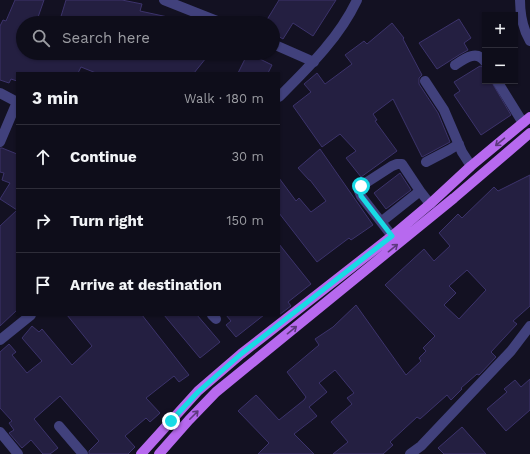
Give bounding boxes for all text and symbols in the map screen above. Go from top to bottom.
map controls [482,12,518,84]
button: + [482,12,518,48]
search box [16,16,280,60]
icon: search [30,27,52,49]
text: Search here [62,29,150,47]
button: − [482,48,518,84]
text: 3 min [32,88,78,108]
text: Walk · 180 m [184,91,264,106]
one-way arrow [495,137,505,146]
icon: ahead [32,146,54,168]
text: Continue [70,148,137,166]
text: 30 m [232,149,264,164]
route start [352,177,370,195]
icon: right [32,210,54,232]
text: Turn right [70,212,143,230]
text: 150 m [226,213,264,228]
one-way arrow [388,243,399,252]
icon: arrive [32,274,54,296]
text: Arrive at destination [70,276,222,294]
one-way arrow [287,325,298,334]
one-way arrow [189,410,199,419]
route end [162,412,180,430]

